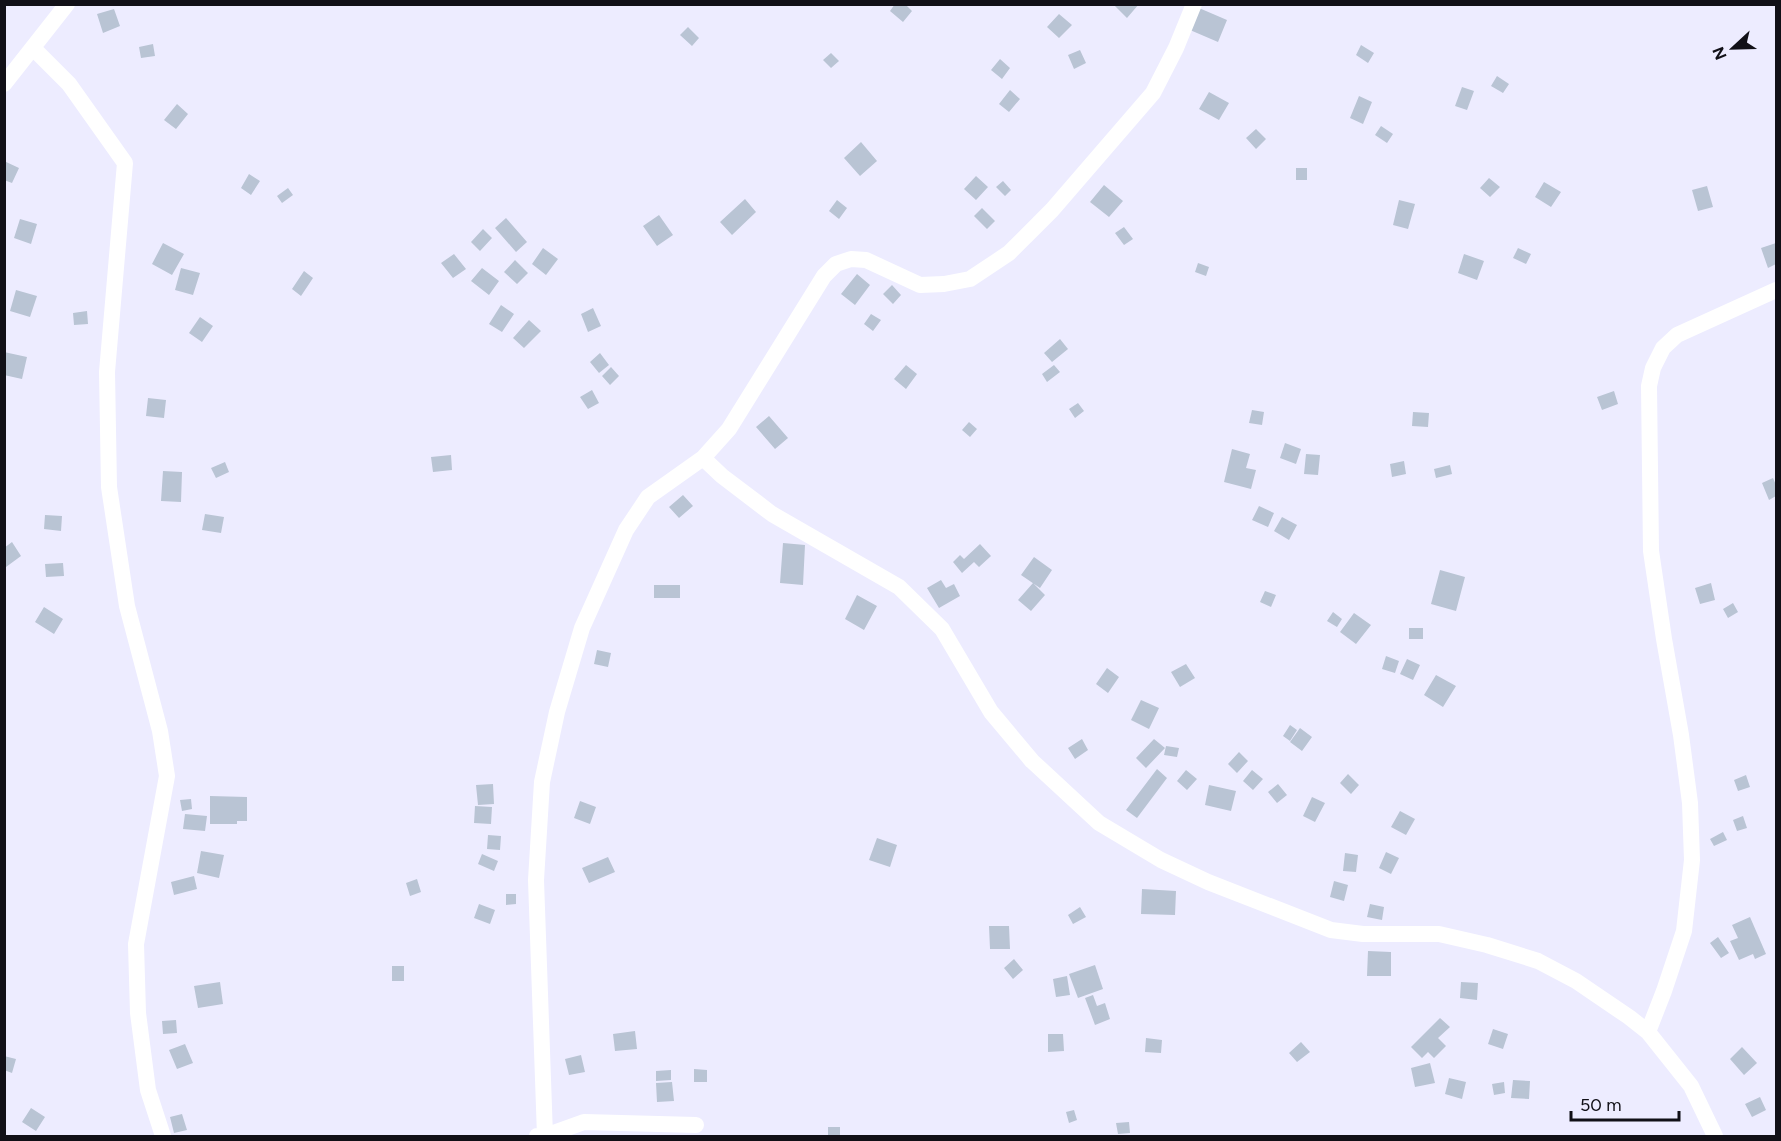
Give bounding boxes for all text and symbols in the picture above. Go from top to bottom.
north arrow [1703,18,1763,78]
text: N [1708,44,1731,63]
scale bar [1571,1084,1679,1122]
text: 50 m [1580,1094,1622,1116]

